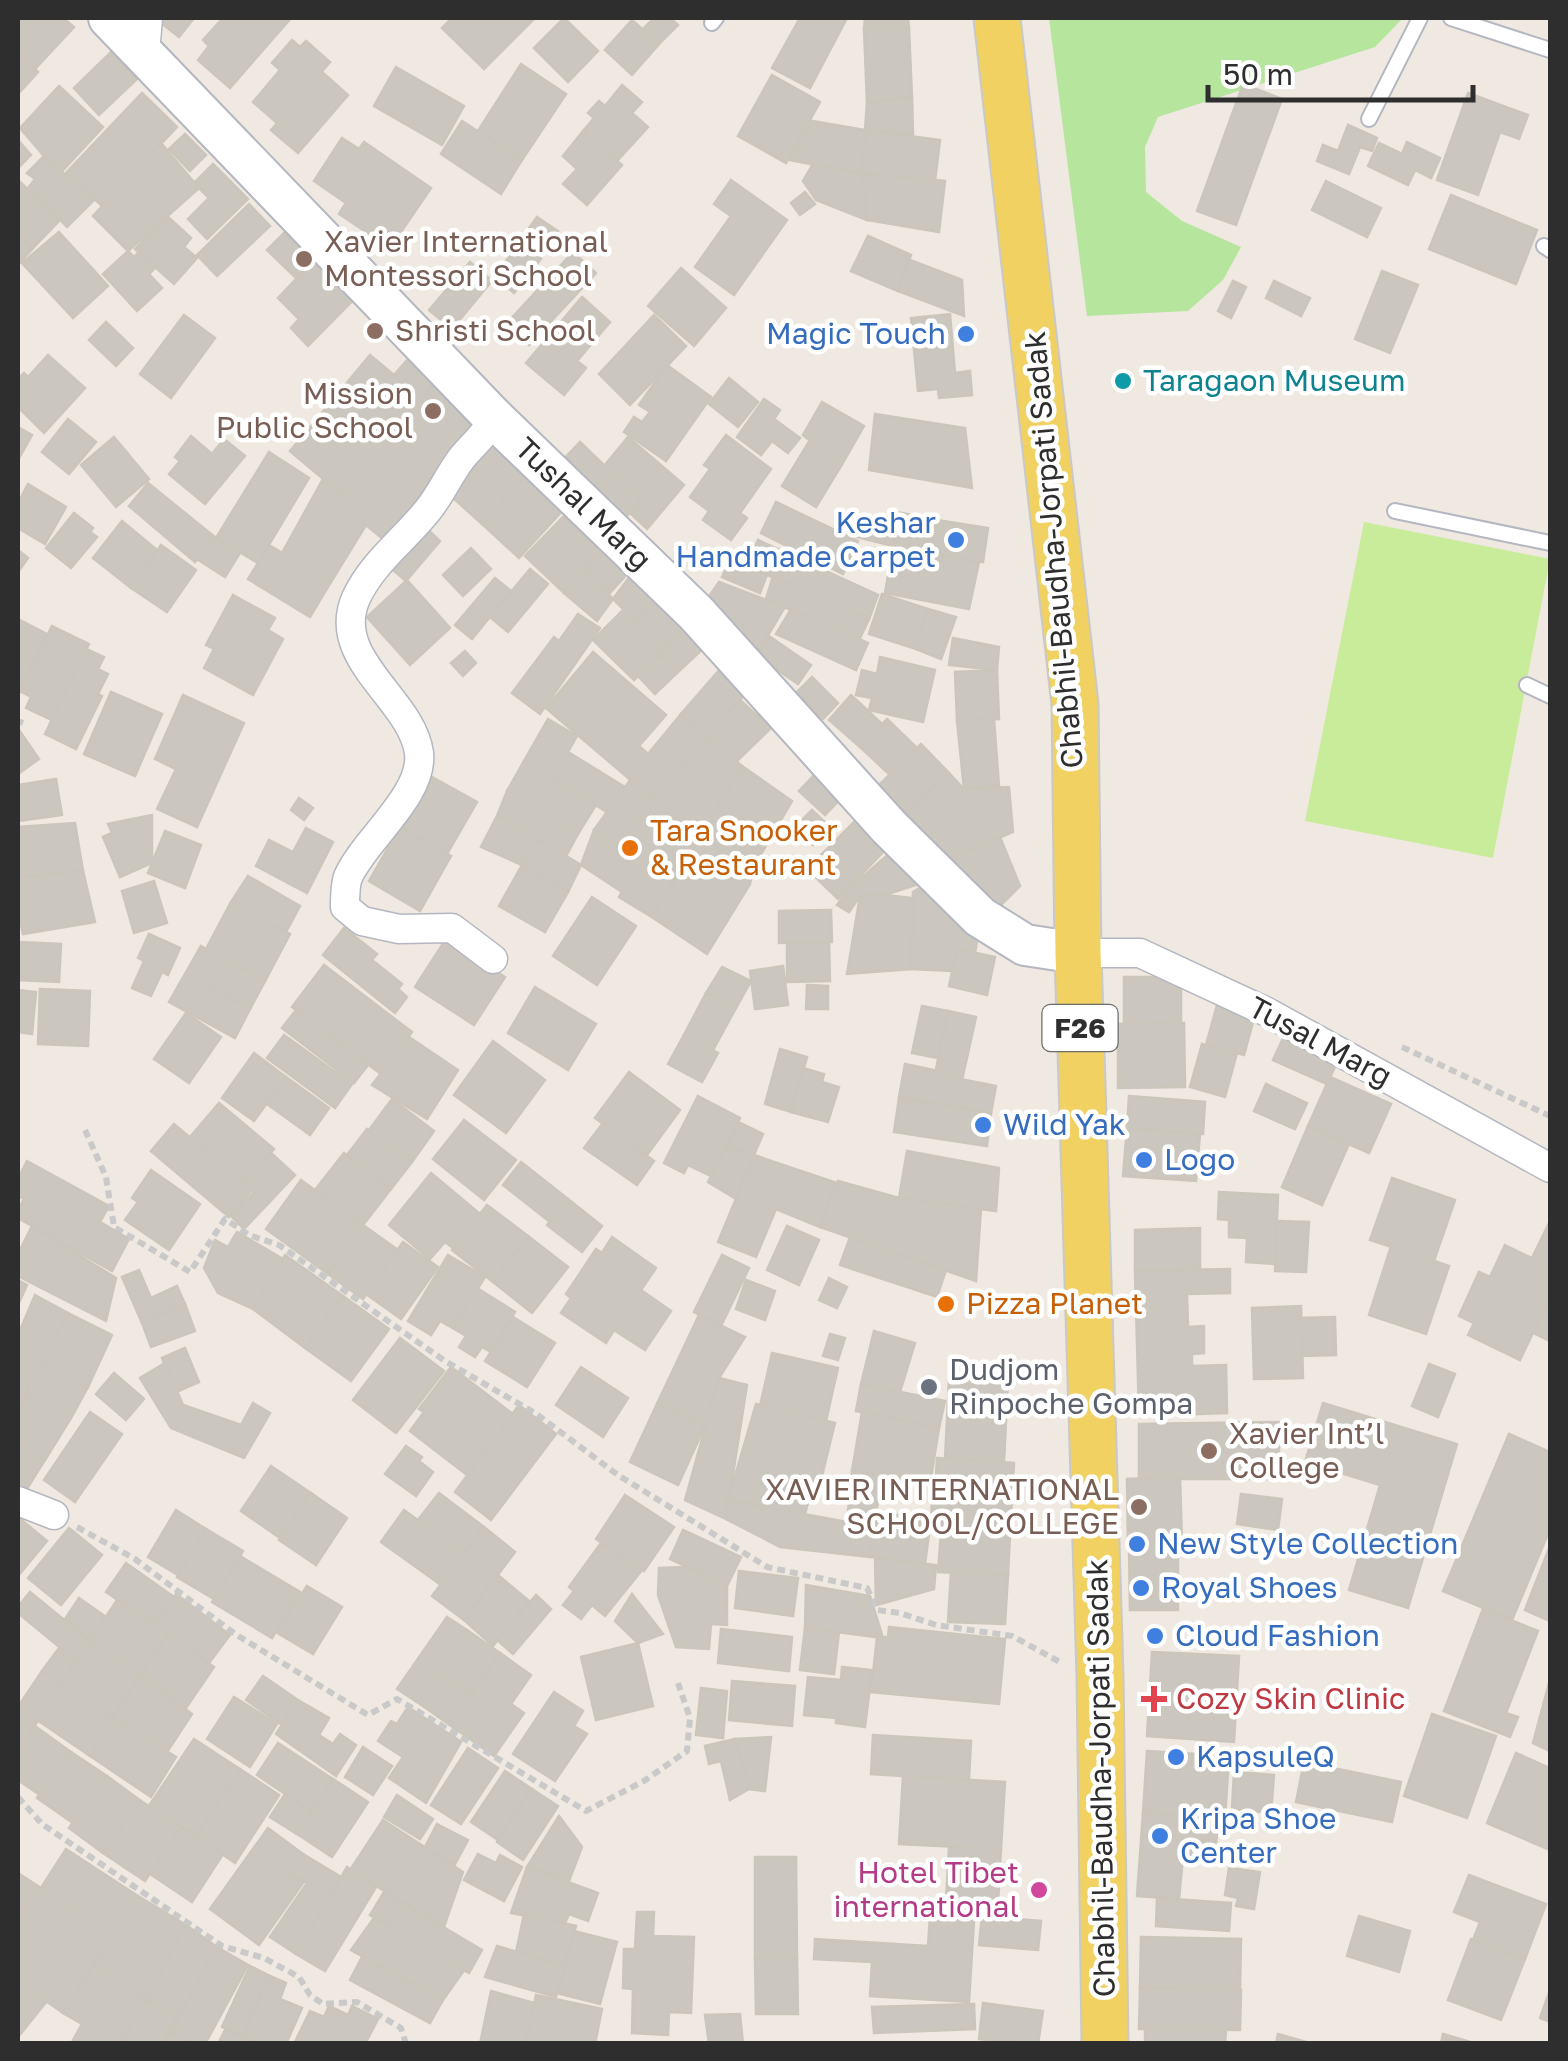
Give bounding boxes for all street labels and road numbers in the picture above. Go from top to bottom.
street label: Chabhil-Baudha-Jorpati Sadak [1016,330,1090,770]
street label: Tushal Marg [508,430,659,577]
street label: Tusal Marg [1243,988,1398,1094]
road number: F26 [1042,1005,1118,1051]
street label: Chabhil-Baudha-Jorpati Sadak [1078,1558,1122,1998]

